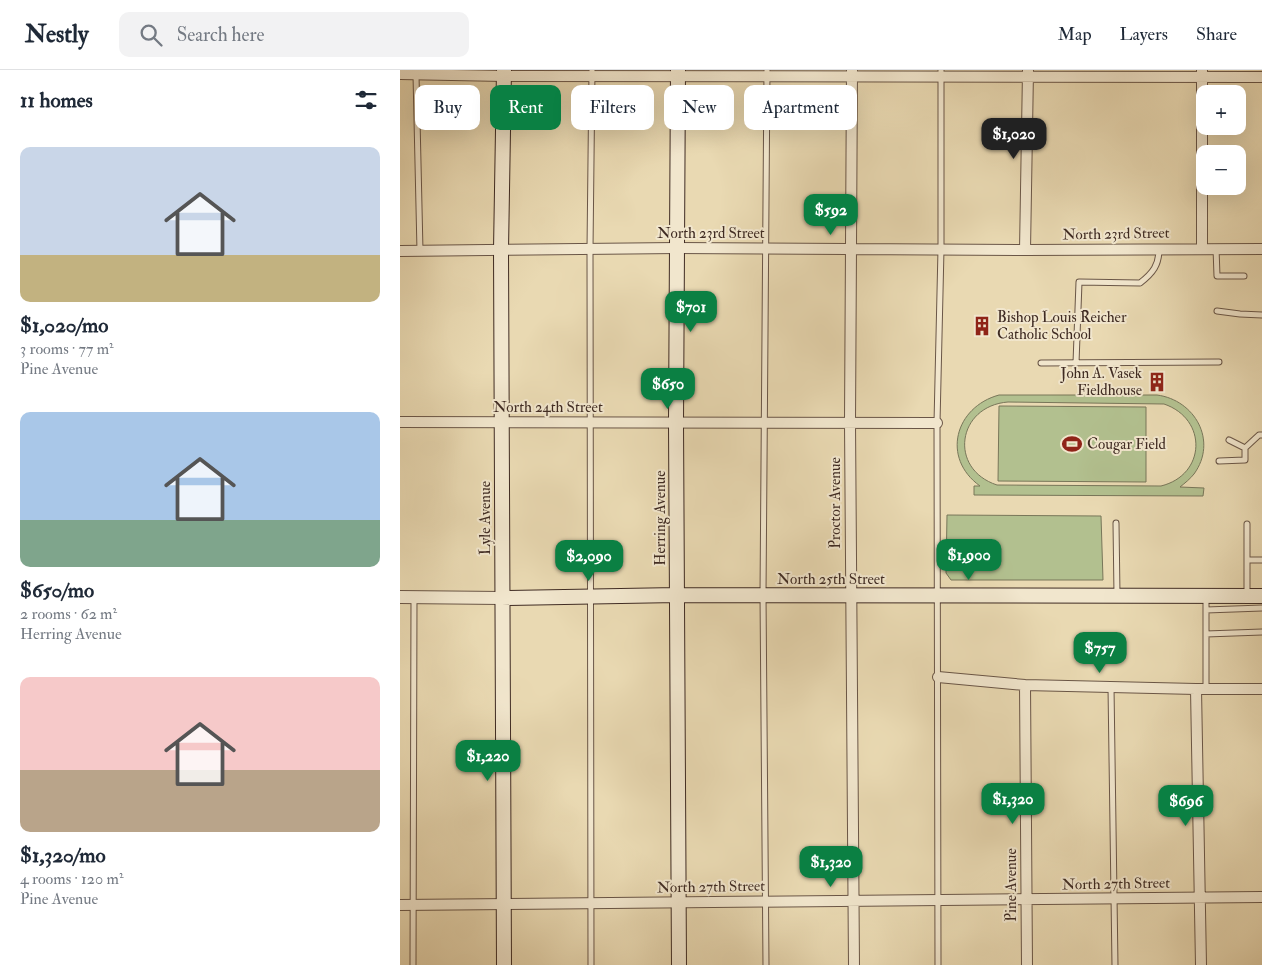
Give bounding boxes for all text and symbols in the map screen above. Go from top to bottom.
search box [119,12,469,57]
text: Nestly [25,19,89,50]
icon: search [137,21,165,49]
text: Search here [177,23,264,47]
text: Map [1058,23,1092,46]
text: Layers [1120,23,1168,46]
text: Share [1196,23,1237,46]
chip: Buy [415,85,480,130]
chip: Rent [490,85,561,130]
chip: Filters [571,85,654,130]
chip: New [664,85,734,130]
chip: Apartment [744,85,857,130]
map controls [1196,85,1246,195]
button: + [1196,85,1246,135]
icon: filters [352,86,380,114]
text: 11 homes [20,87,93,114]
pin: $1,020 [973,118,1055,160]
text: $1,020 [992,124,1036,144]
button: − [1196,145,1246,195]
icon: home [155,179,245,269]
pin: $592 [801,194,861,236]
text: $592 [815,200,847,220]
street label: North 23rd Street [657,224,765,243]
street label: North 23rd Street [1062,224,1170,244]
pin: $701 [661,290,721,333]
text: $701 [676,297,706,317]
place label: Bishop Louis Reicher Catholic School [997,308,1127,344]
text: $1,020/mo [20,312,108,339]
building icon: Bishop Louis Reicher Catholic School [971,315,993,337]
text: 3 rooms · 77 m² [20,339,114,359]
text: Pine Avenue [20,359,98,379]
place label: John A. Vasek Fieldhouse [1060,364,1142,400]
pin: $650 [638,368,698,410]
building icon: John A. Vasek Fieldhouse [1146,371,1168,393]
text: $650 [652,374,684,394]
street label: North 24th Street [493,398,603,417]
sports icon: Cougar Field [1061,433,1083,455]
place label: Cougar Field [1087,435,1167,454]
icon: home [155,444,245,534]
street label: Proctor Avenue [826,457,845,549]
street label: Herring Avenue [651,470,670,566]
street label: Lyle Avenue [476,481,495,555]
pin: $1,900 [928,538,1010,581]
pin: $2,090 [548,540,630,582]
text: $1,900 [947,545,991,565]
text: $2,090 [566,546,612,566]
street label: North 25th Street [777,570,885,589]
text: $650/mo [20,577,94,604]
text: 2 rooms · 62 m² [20,604,117,624]
text: Herring Avenue [20,624,122,644]
pin: $757 [1070,632,1130,674]
text: $757 [1085,638,1115,658]
icon: home [155,709,245,799]
pin: $1,220 [447,740,529,782]
text: $1,220 [467,746,510,766]
pin: $1,320 [972,782,1054,825]
pin: $696 [1156,784,1216,827]
text: $1,320 [992,789,1034,809]
text: $696 [1169,791,1203,811]
text: $1,320/mo [20,842,106,869]
pin: $1,320 [790,846,872,888]
street label: Pine Avenue [1002,848,1021,922]
text: $1,320 [810,852,852,872]
text: 4 rooms · 120 m² [20,869,123,889]
street label: North 27th Street [1062,874,1170,894]
street label: North 27th Street [657,877,765,897]
text: Pine Avenue [20,889,98,909]

